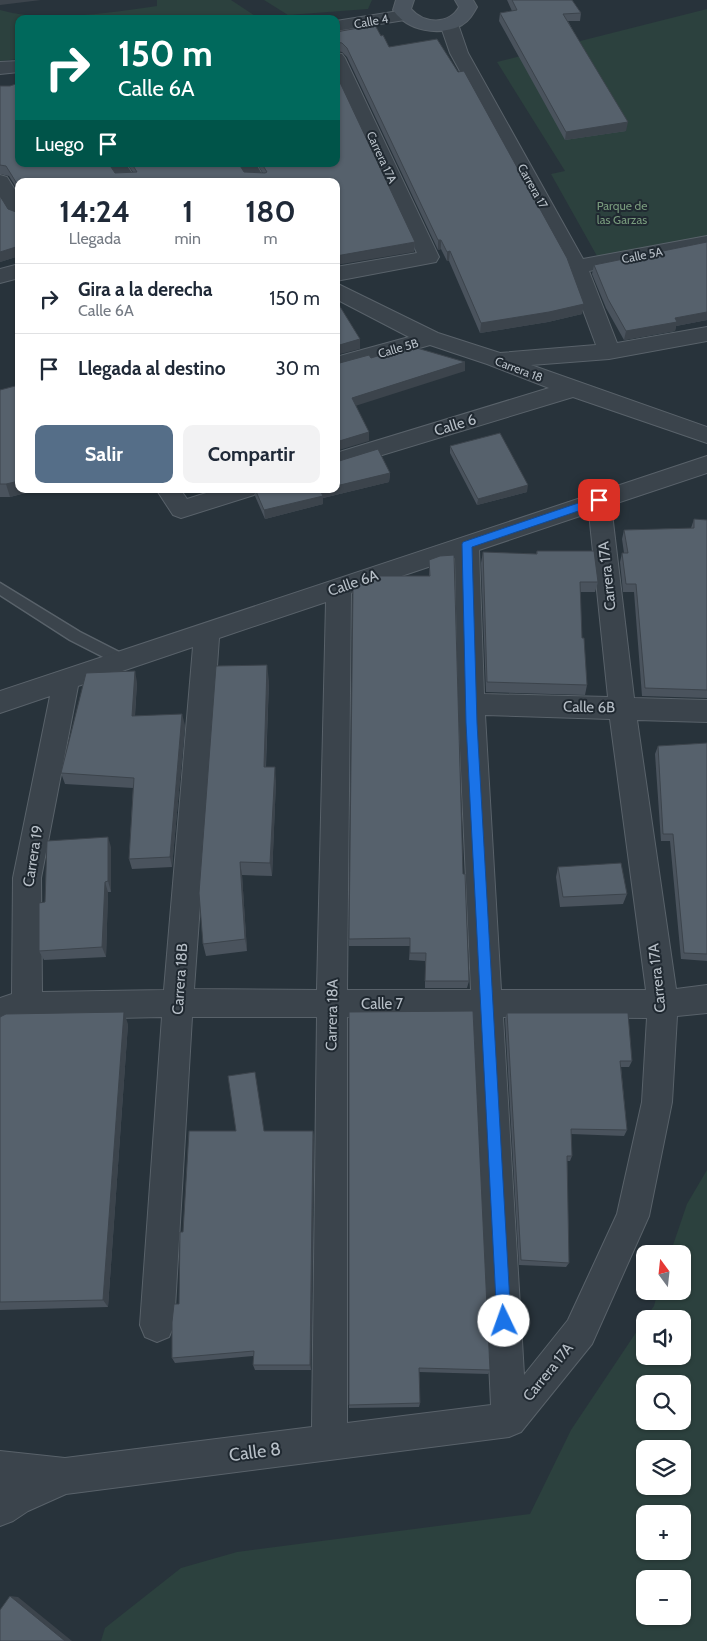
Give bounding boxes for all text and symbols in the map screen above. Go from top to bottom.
street label: Calle 4 [353,11,389,31]
text: 150 m [118,32,213,75]
icon: right [35,35,100,100]
text: Calle 6A [118,75,195,102]
street label: Carrera 17A [363,129,401,186]
icon: arrive [94,130,122,158]
text: Luego [35,133,84,156]
street label: Carrera 17 [515,161,551,211]
text: 14:24 [59,193,130,230]
text: 1 [182,193,193,230]
text: 180 [245,193,296,230]
park label: Parque de las Garzas [597,198,647,227]
text: Llegada [69,229,121,248]
text: min [175,229,201,248]
text: m [263,229,277,248]
street label: Calle 5A [620,244,664,266]
text: Gira a la derecha [78,278,213,301]
icon: right [35,285,63,313]
text: 150 m [269,287,320,310]
text: Calle 6A [78,301,134,320]
street label: Calle 5B [376,335,420,361]
street label: Carrera 18 [493,353,545,385]
icon: arrive [35,355,63,383]
text: Llegada al destino [78,357,225,380]
text: 30 m [276,357,320,380]
street label: Calle 6 [432,410,478,440]
button: Salir [35,425,173,483]
button: Compartir [183,425,320,483]
pin [578,479,620,521]
icon: arrive [585,486,613,514]
street label: Carrera 17A [594,540,620,612]
street label: Calle 6A [325,566,381,600]
street label: Calle 6B [563,698,615,716]
street label: Carrera 19 [19,824,47,888]
street label: Carrera 17A [644,942,670,1014]
street label: Carrera 18B [169,943,191,1015]
street label: Carrera 18A [322,978,342,1051]
street label: Calle 7 [361,995,403,1013]
north arrow [636,1245,691,1300]
map controls [636,1245,691,1625]
position arrow [477,1294,529,1346]
button: sound [636,1310,691,1365]
street label: Carrera 17A [519,1339,577,1405]
button: search [636,1375,691,1430]
street label: Calle 8 [228,1438,282,1466]
button: layers [636,1440,691,1495]
button: + [636,1505,691,1560]
button: − [636,1570,691,1625]

